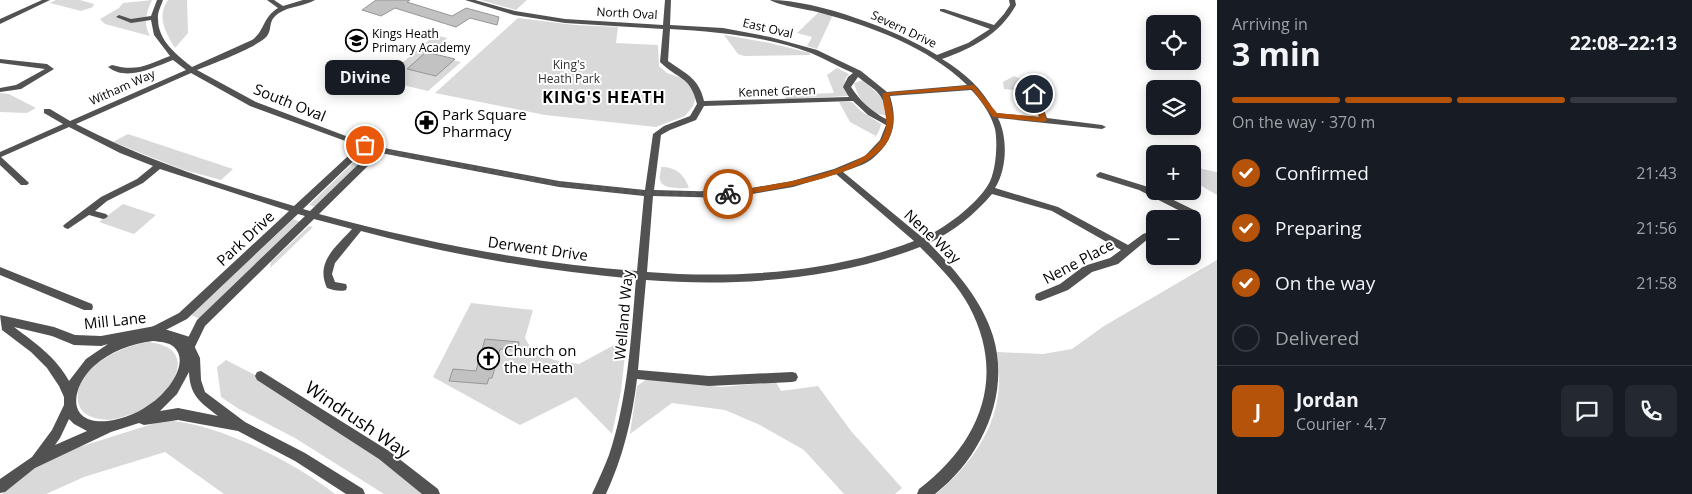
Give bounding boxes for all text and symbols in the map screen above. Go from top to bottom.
street label: North Oval [596,3,658,23]
street label: Severn Drive [868,6,940,52]
text: Arriving in [1232,13,1308,35]
street label: East Oval [741,14,795,42]
map controls [1146,15,1201,265]
button: locate [1146,15,1201,70]
place label: Kings Heath Primary Academy [372,25,471,56]
school or university icon: Kings Heath Primary Academy [344,28,368,52]
text: 22:08–22:13 [1570,30,1677,56]
text: 3 min [1232,32,1321,75]
park label: King's Heath Park [538,56,601,87]
callout: Divine [325,60,405,95]
street label: Witham Way [86,65,159,109]
text: Divine [340,66,390,88]
pin [1013,73,1055,115]
street label: South Oval [251,78,329,126]
icon: home [1020,80,1048,108]
button: layers [1146,80,1201,135]
street label: Kennet Green [738,81,816,101]
district label: KING'S HEATH [542,86,666,108]
place label: Park Square Pharmacy [442,104,527,141]
pharmacy icon: Park Square Pharmacy [414,111,438,135]
text: On the way · 370 m [1232,111,1375,133]
pin [344,124,386,166]
icon: bag [351,131,379,159]
button: + [1146,145,1201,200]
icon: check [1232,159,1260,187]
text: Confirmed [1275,160,1369,186]
text: 21:43 [1636,162,1677,184]
courier [703,169,753,219]
icon: bike [714,180,742,208]
street label: Nene Way [900,204,966,268]
street label: Park Drive [212,206,278,270]
button: − [1146,210,1201,265]
icon: check [1232,214,1260,242]
text: Preparing [1275,215,1362,241]
text: 21:56 [1636,217,1677,239]
street label: Derwent Drive [487,231,589,265]
street label: Nene Place [1039,234,1117,288]
street label: Welland Way [609,269,637,361]
icon: check [1232,269,1260,297]
text: On the way [1275,270,1375,296]
text: 21:58 [1636,272,1677,294]
street label: Mill Lane [83,307,147,333]
text: Delivered [1275,325,1359,351]
place label: Church on the Heath [504,340,576,377]
church icon: Church on the Heath [476,347,500,371]
street label: Windrush Way [301,375,416,463]
button: chat [1561,385,1613,437]
button: phone [1625,385,1677,437]
text: Jordan [1296,387,1359,413]
text: J [1255,398,1261,424]
text: Courier · 4.7 [1296,413,1387,435]

